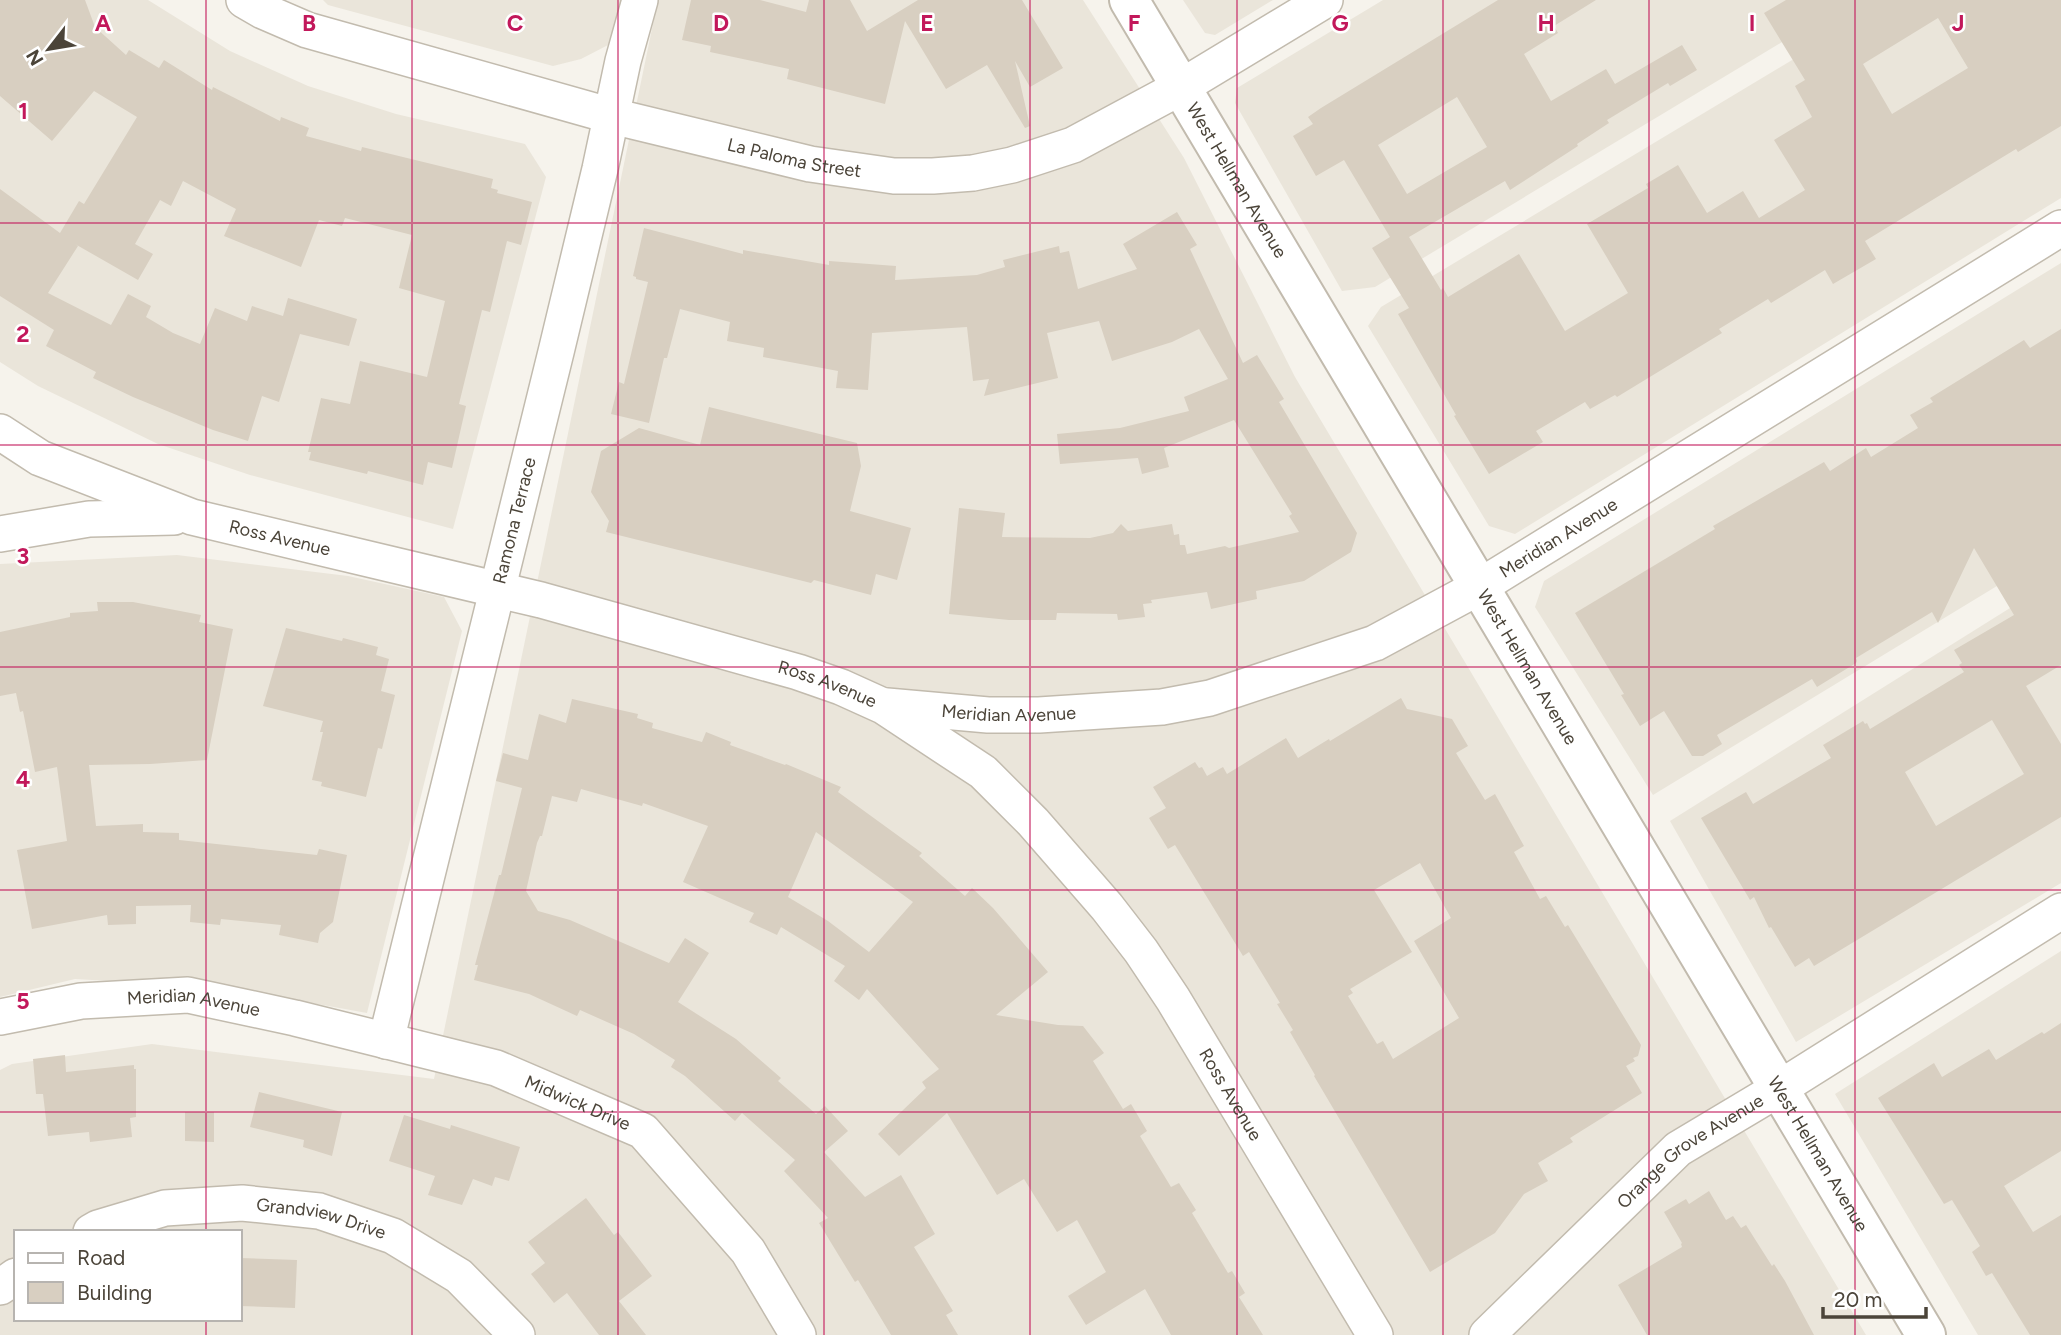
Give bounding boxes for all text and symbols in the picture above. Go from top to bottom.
text: A [95,9,112,37]
text: B [302,9,316,37]
text: C [507,9,524,37]
text: D [713,9,729,37]
text: E [920,9,934,37]
text: F [1128,9,1141,37]
text: G [1331,9,1349,37]
text: H [1537,9,1555,37]
text: I [1749,9,1755,37]
text: J [1952,9,1964,37]
north arrow [14,14,84,84]
text: N [21,45,48,70]
text: 1 [18,97,28,125]
street label: West Hellman Avenue [1182,99,1292,262]
street label: La Paloma Street [725,133,863,182]
text: 2 [16,320,30,348]
street label: Ramona Terrace [488,455,541,586]
street label: Meridian Avenue [1495,493,1622,583]
street label: Ross Avenue [227,515,333,561]
text: 3 [17,542,29,570]
street label: West Hellman Avenue [1472,585,1582,749]
street label: Ross Avenue [775,656,880,713]
street label: Meridian Avenue [940,700,1077,726]
text: 4 [16,765,30,793]
street label: Meridian Avenue [126,984,262,1021]
text: 5 [16,987,30,1015]
street label: Ross Avenue [1194,1044,1267,1145]
street label: Midwick Drive [521,1071,634,1135]
street label: West Hellman Avenue [1763,1072,1873,1236]
street label: Orange Grove Avenue [1612,1089,1768,1213]
street label: Grandview Drive [255,1194,389,1244]
legend [14,1230,242,1321]
text: Road [77,1245,125,1270]
scale bar [1823,1276,1926,1320]
text: Building [77,1280,152,1305]
text: 20 m [1834,1287,1882,1312]

